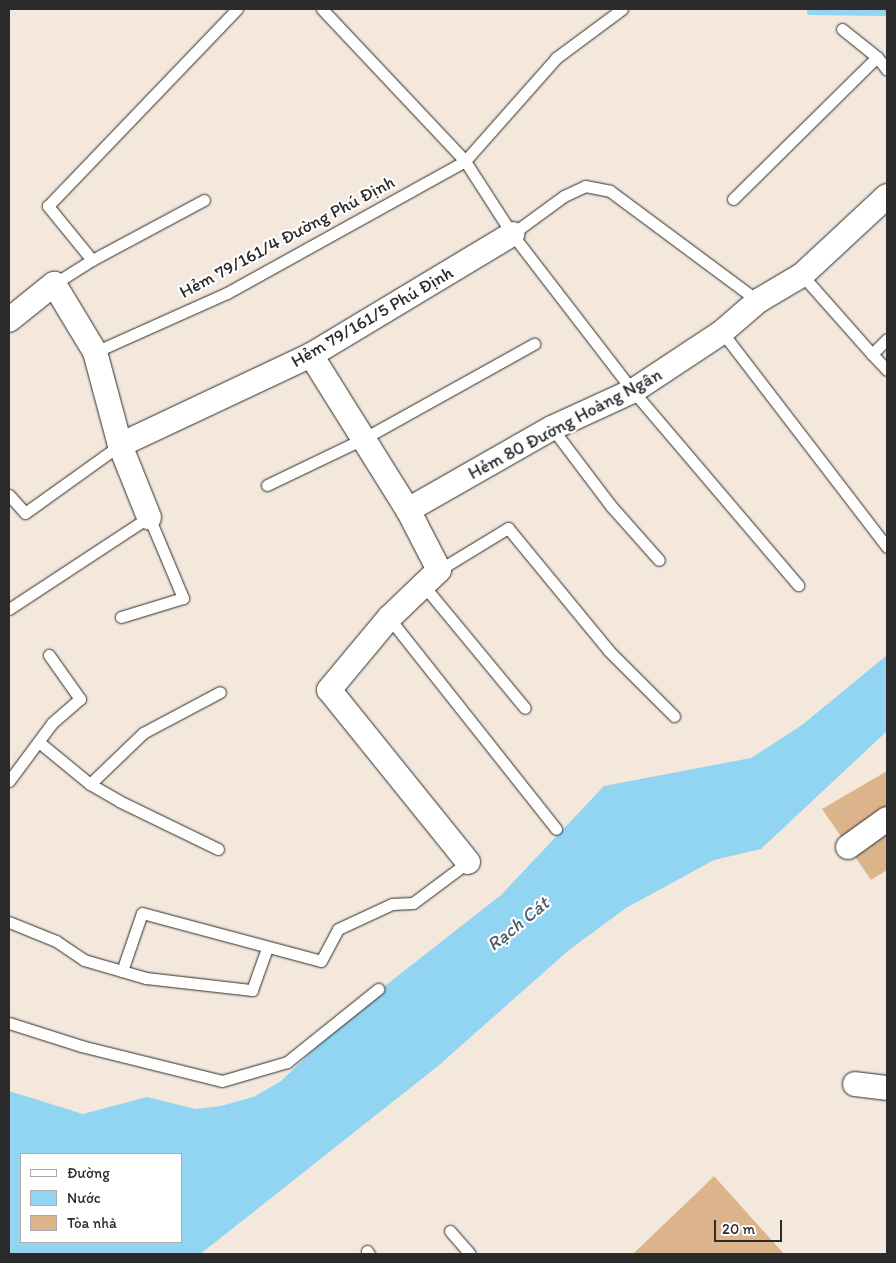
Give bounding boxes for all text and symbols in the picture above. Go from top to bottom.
street label: Hẻm 79/161/4 Đường Phú Định [176,171,398,303]
street label: Hẻm 79/161/5 Phú Định [287,262,457,372]
street label: Hẻm 80 Đường Hoàng Ngân [465,364,665,484]
water label: Rạch Cát [482,892,554,956]
legend [20,1153,182,1243]
text: Đường [67,1164,110,1182]
text: Nước [67,1189,101,1207]
scale bar [716,1210,784,1242]
text: Tòa nhà [67,1214,117,1232]
text: 20 m [722,1220,755,1238]

